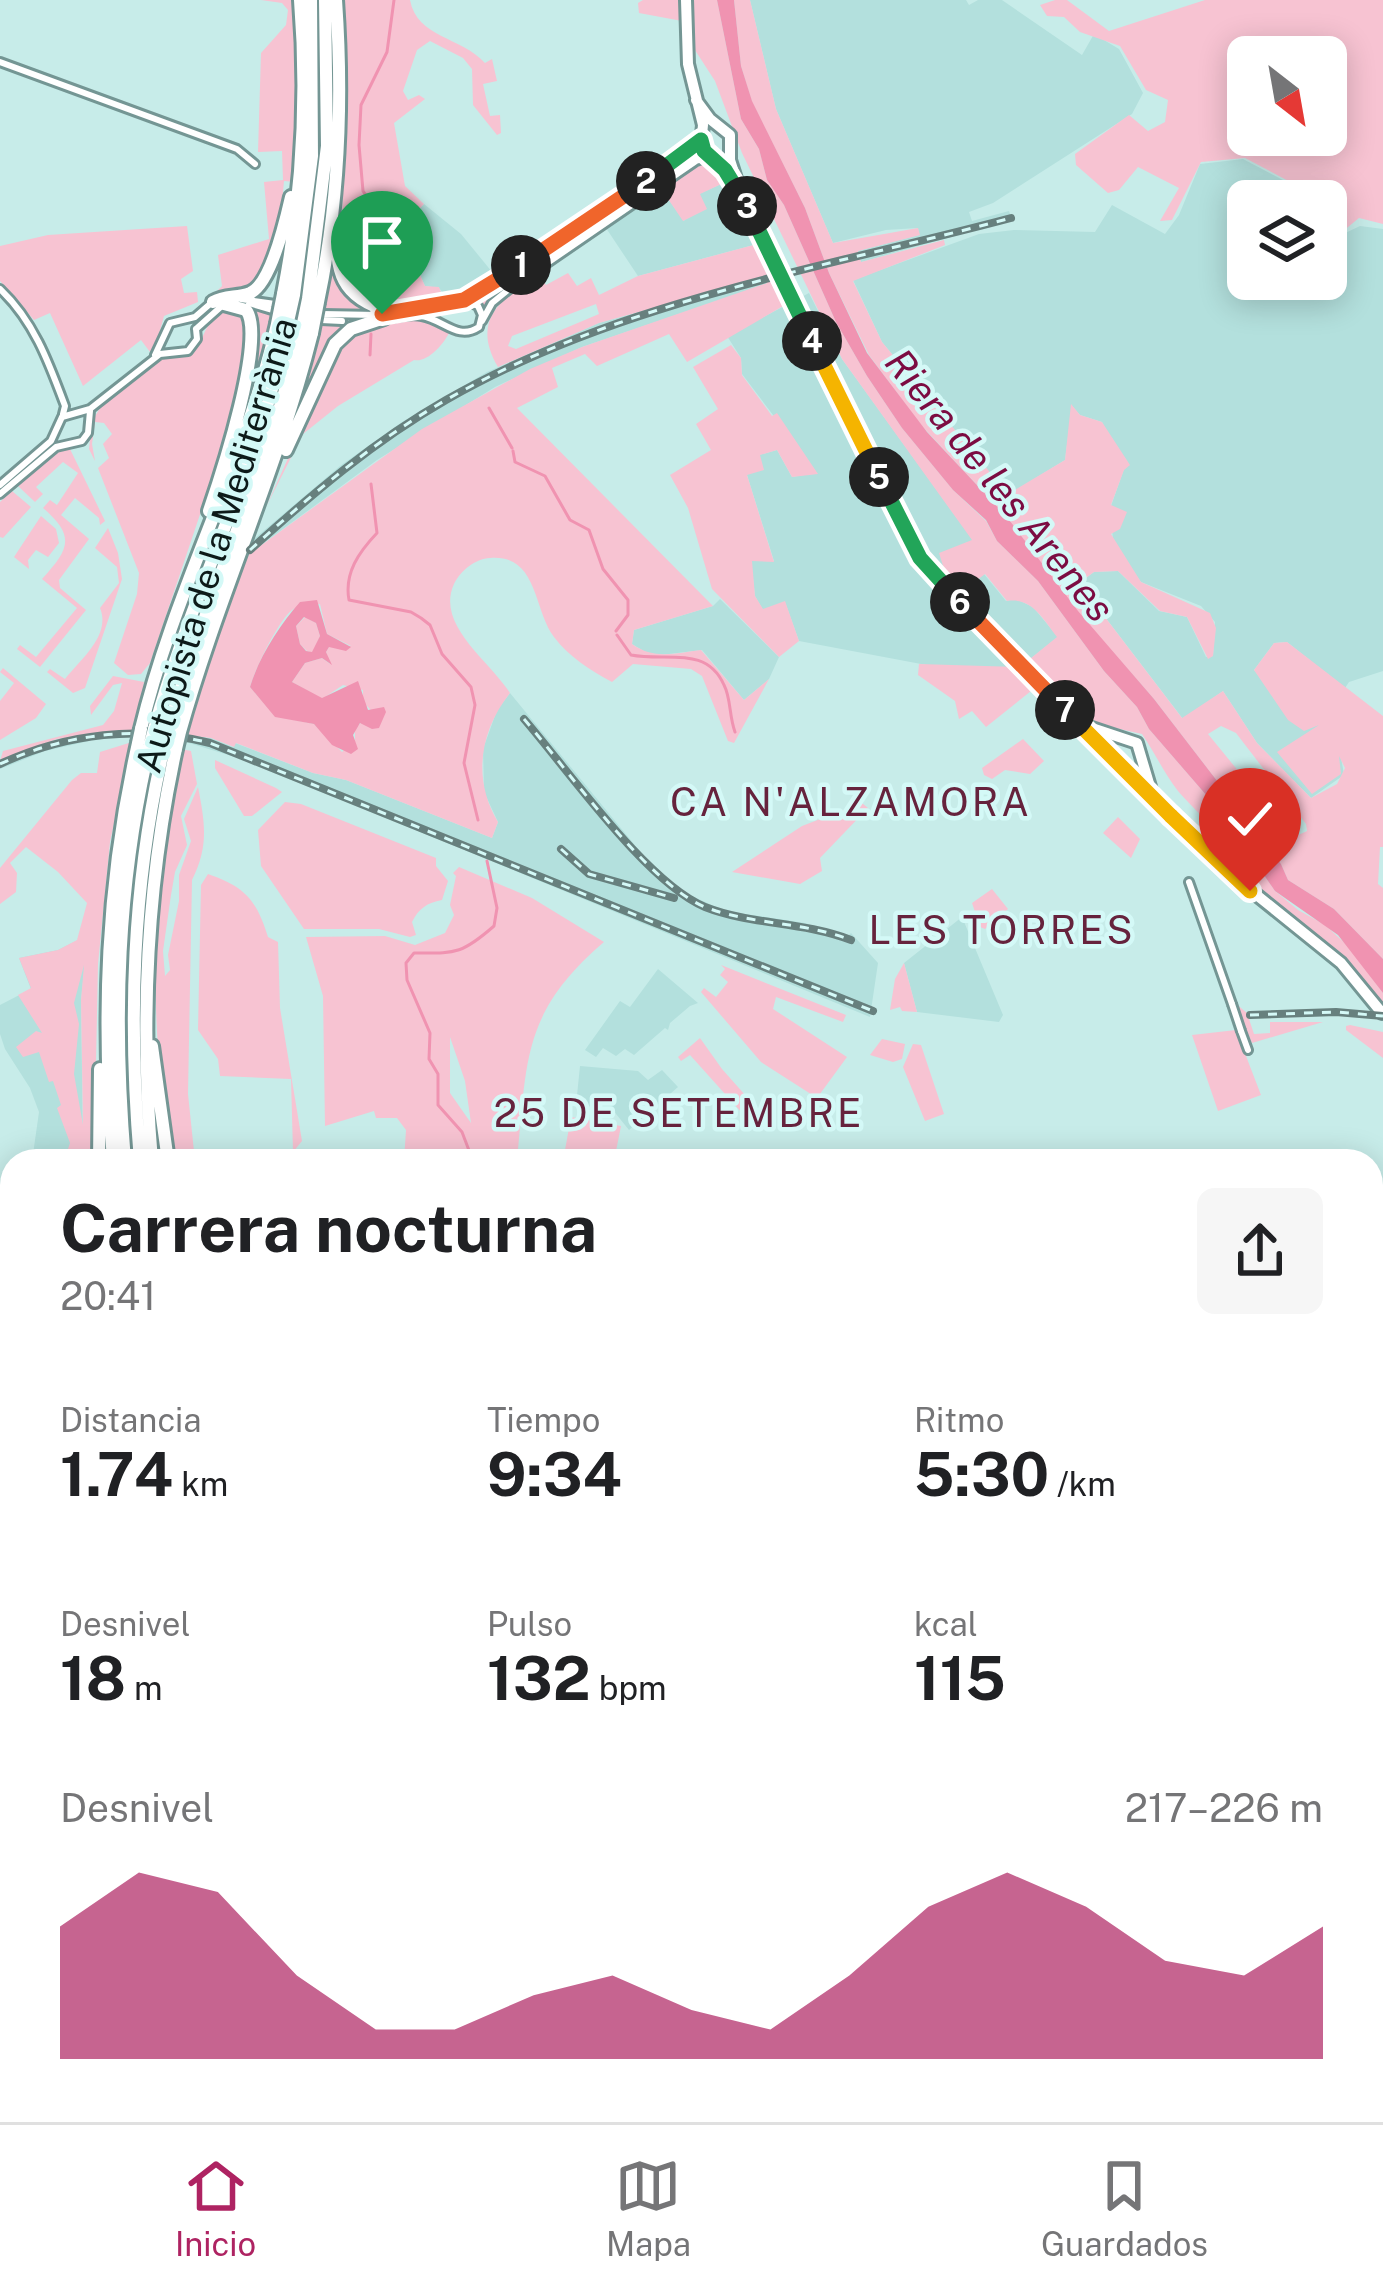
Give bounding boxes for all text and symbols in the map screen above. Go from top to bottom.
north arrow [1227,36,1347,156]
map controls [1227,36,1347,300]
pin: 2 [616,151,676,211]
text: 2 [636,162,656,200]
pin: 3 [717,176,777,236]
button: layers [1227,180,1347,300]
text: 3 [736,187,758,225]
pin [331,191,433,314]
icon: arrive [349,209,415,275]
pin: 1 [491,235,551,295]
text: 1 [514,246,528,284]
pin: 4 [782,311,842,371]
street label: Autopista de la Mediterrània [127,312,305,778]
text: 4 [801,322,823,360]
water label: Riera de les Arenes [876,340,1124,630]
pin: 5 [849,447,909,507]
text: 5 [868,458,890,496]
pin: 6 [930,572,990,632]
text: 6 [949,583,971,621]
pin: 7 [1035,680,1095,740]
text: 7 [1055,691,1075,729]
pin [1199,768,1301,891]
district label: CA N'ALZAMORA [670,779,1032,825]
icon: check [1217,786,1283,852]
district label: LES TORRES [868,907,1136,953]
district label: 25 DE SETEMBRE [494,1090,864,1136]
button: share [1197,1188,1323,1314]
text: Carrera nocturna [60,1189,597,1267]
text: 20:41 [60,1273,156,1319]
text: Distancia [60,1401,202,1439]
text: Tiempo [487,1401,600,1439]
text: Ritmo [914,1401,1004,1439]
text: 1.74 [60,1439,173,1510]
text: 9:34 [487,1439,622,1510]
text: 5:30 [914,1439,1049,1510]
text: km [173,1465,228,1503]
text: /km [1049,1465,1116,1503]
text: Desnivel [60,1605,190,1643]
text: Pulso [487,1605,572,1643]
text: kcal [914,1605,978,1643]
text: 18 [60,1643,126,1714]
text: 132 [487,1643,591,1714]
text: 115 [914,1643,1006,1714]
text: m [126,1669,163,1707]
text: bpm [591,1669,667,1707]
text: Desnivel [60,1785,214,1831]
text: 217–226 m [1125,1785,1323,1831]
tab: Inicio [175,2153,256,2263]
tab: Mapa [606,2153,691,2263]
tab: Guardados [1041,2153,1208,2263]

